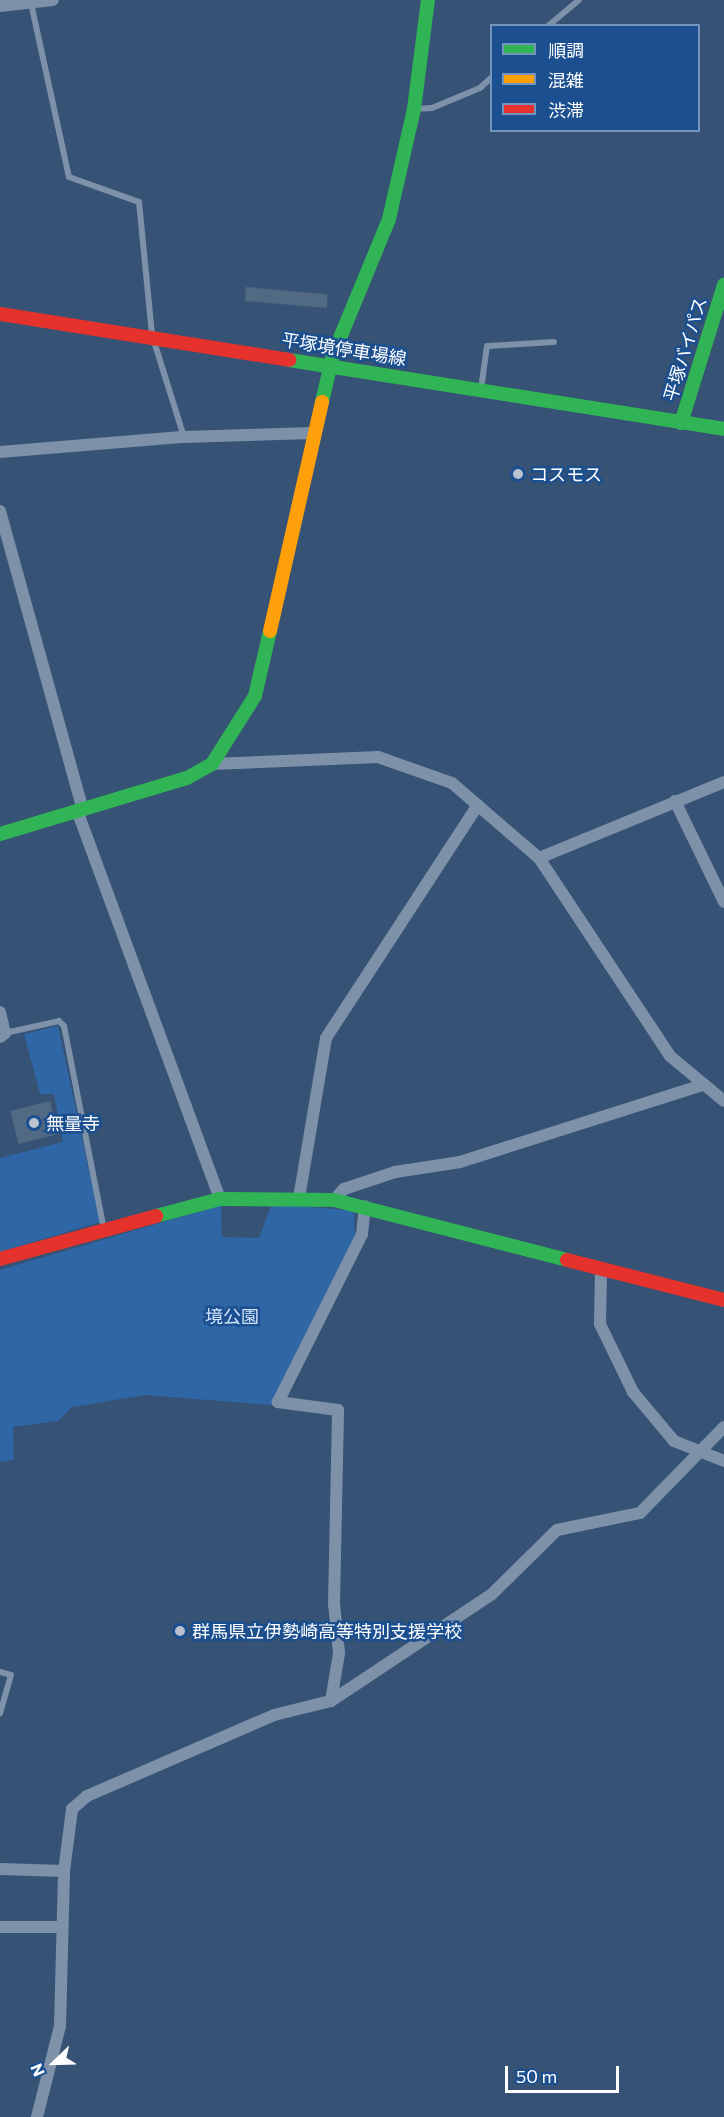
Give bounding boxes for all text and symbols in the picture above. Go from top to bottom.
legend [490,24,700,132]
text: 順調 [548,39,584,61]
text: 混雑 [548,69,584,91]
text: 渋滞 [548,99,584,121]
street label: 平塚バイパス [659,294,711,404]
street label: 平塚境停車場線 [280,328,408,370]
place label: コスモス [530,463,602,485]
marker: コスモス [511,467,525,481]
place label: 無量寺 [46,1112,100,1134]
marker: 無量寺 [27,1116,41,1130]
park label: 境公園 [205,1305,259,1327]
place label: 群馬県立伊勢崎高等特別支援学校 [192,1620,462,1642]
marker: 群馬県立伊勢崎高等特別支援学校 [173,1624,187,1638]
north arrow [24,2033,84,2093]
scale bar [508,2054,622,2092]
text: N [26,2061,48,2079]
text: 50 m [516,2065,557,2087]

